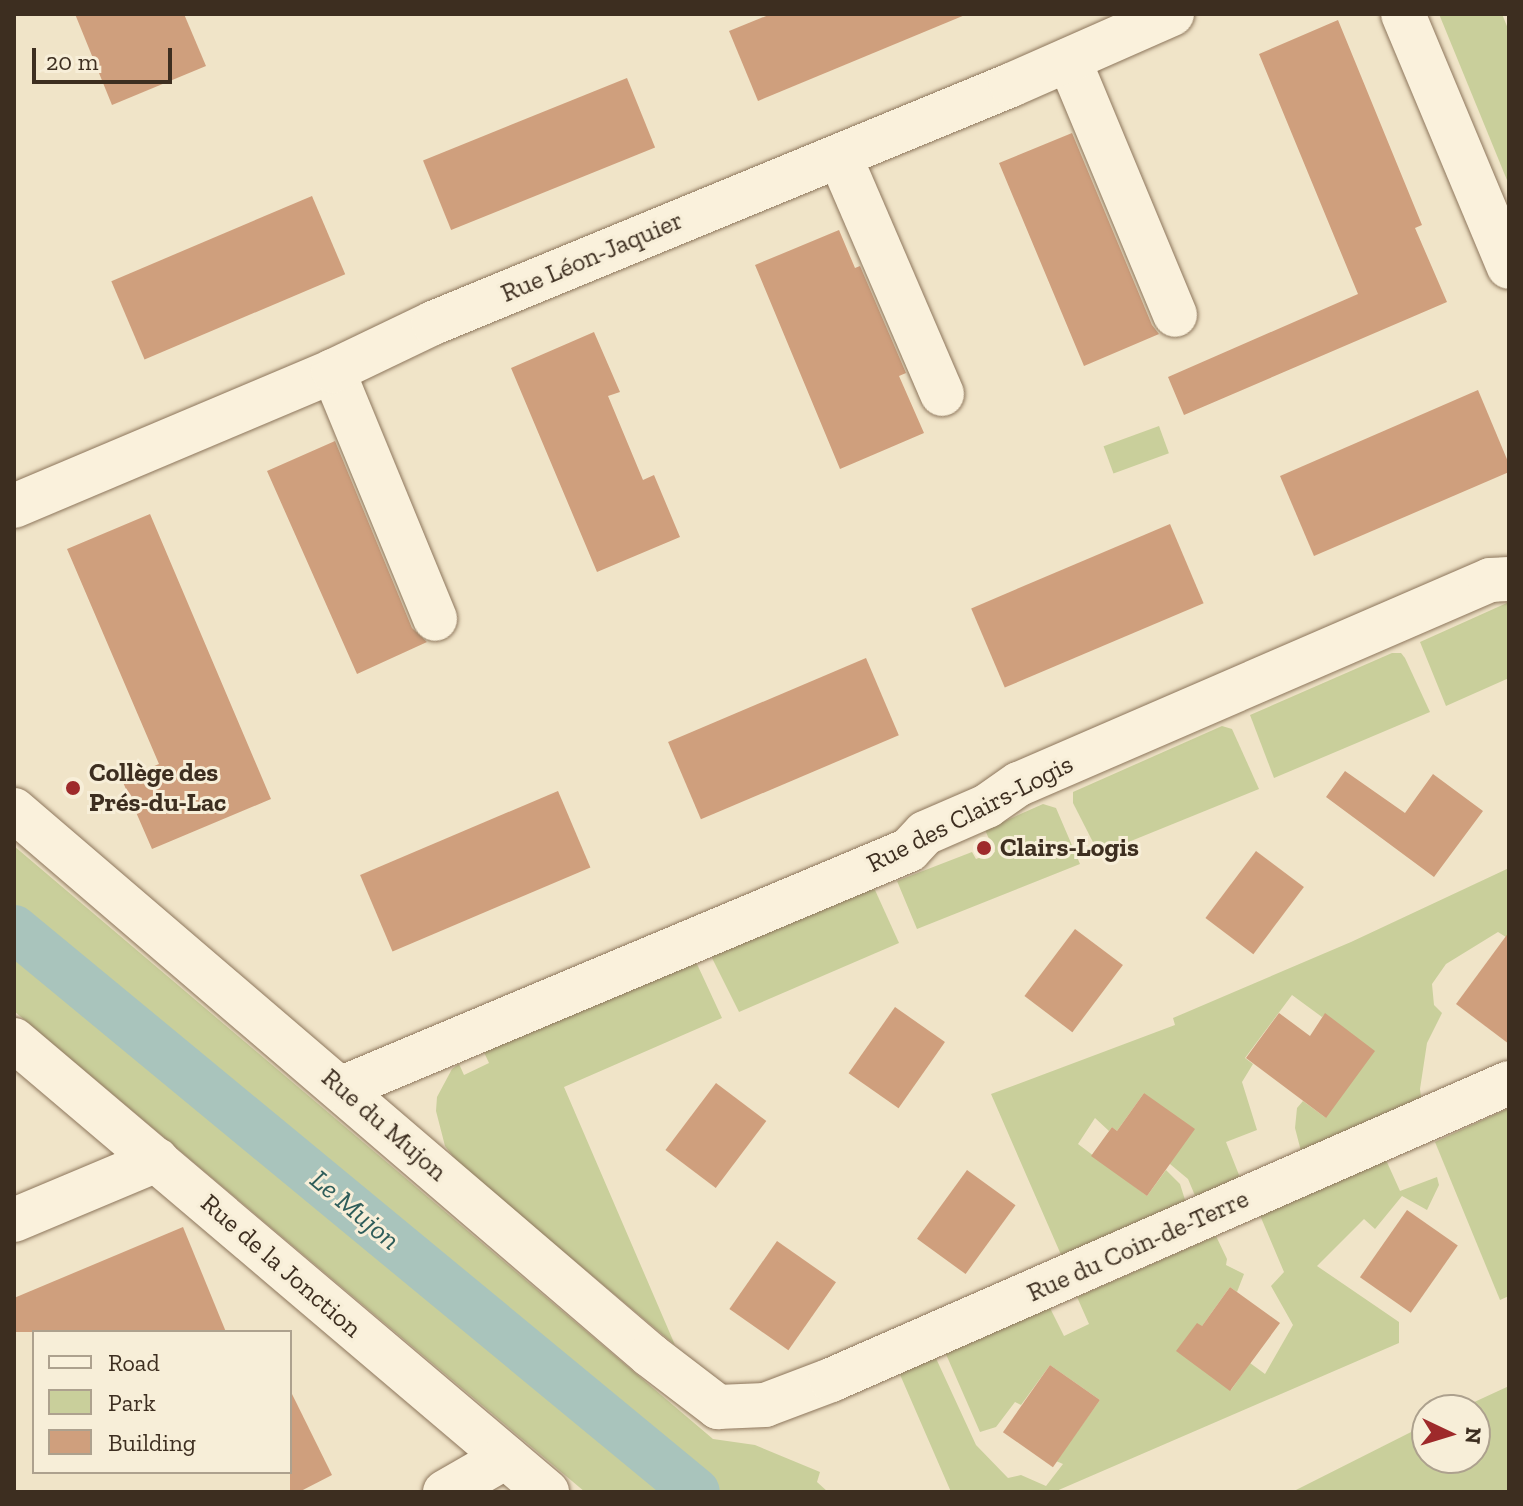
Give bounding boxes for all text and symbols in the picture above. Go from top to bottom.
scale bar [36,32,176,82]
text: 20 m [46,47,98,76]
street label: Rue Léon-Jaquier [496,205,688,309]
street label: Rue des Clairs-Logis [862,749,1078,879]
place label: Collège des Prés-du-Lac [89,757,226,818]
marker: Collège des Prés-du-Lac [64,779,82,797]
place label: Clairs-Logis [1000,832,1139,864]
marker: Clairs-Logis [975,839,993,857]
street label: Rue du Mujon [315,1062,453,1188]
water label: Le Mujon [304,1163,406,1257]
street label: Rue du Coin-de-Terre [1023,1183,1253,1309]
street label: Rue de la Jonction [194,1188,368,1344]
legend [32,1330,292,1474]
text: Road [108,1348,160,1377]
text: Park [108,1388,156,1417]
north arrow [1411,1394,1491,1474]
text: N [1459,1426,1487,1445]
text: Building [108,1428,196,1457]

